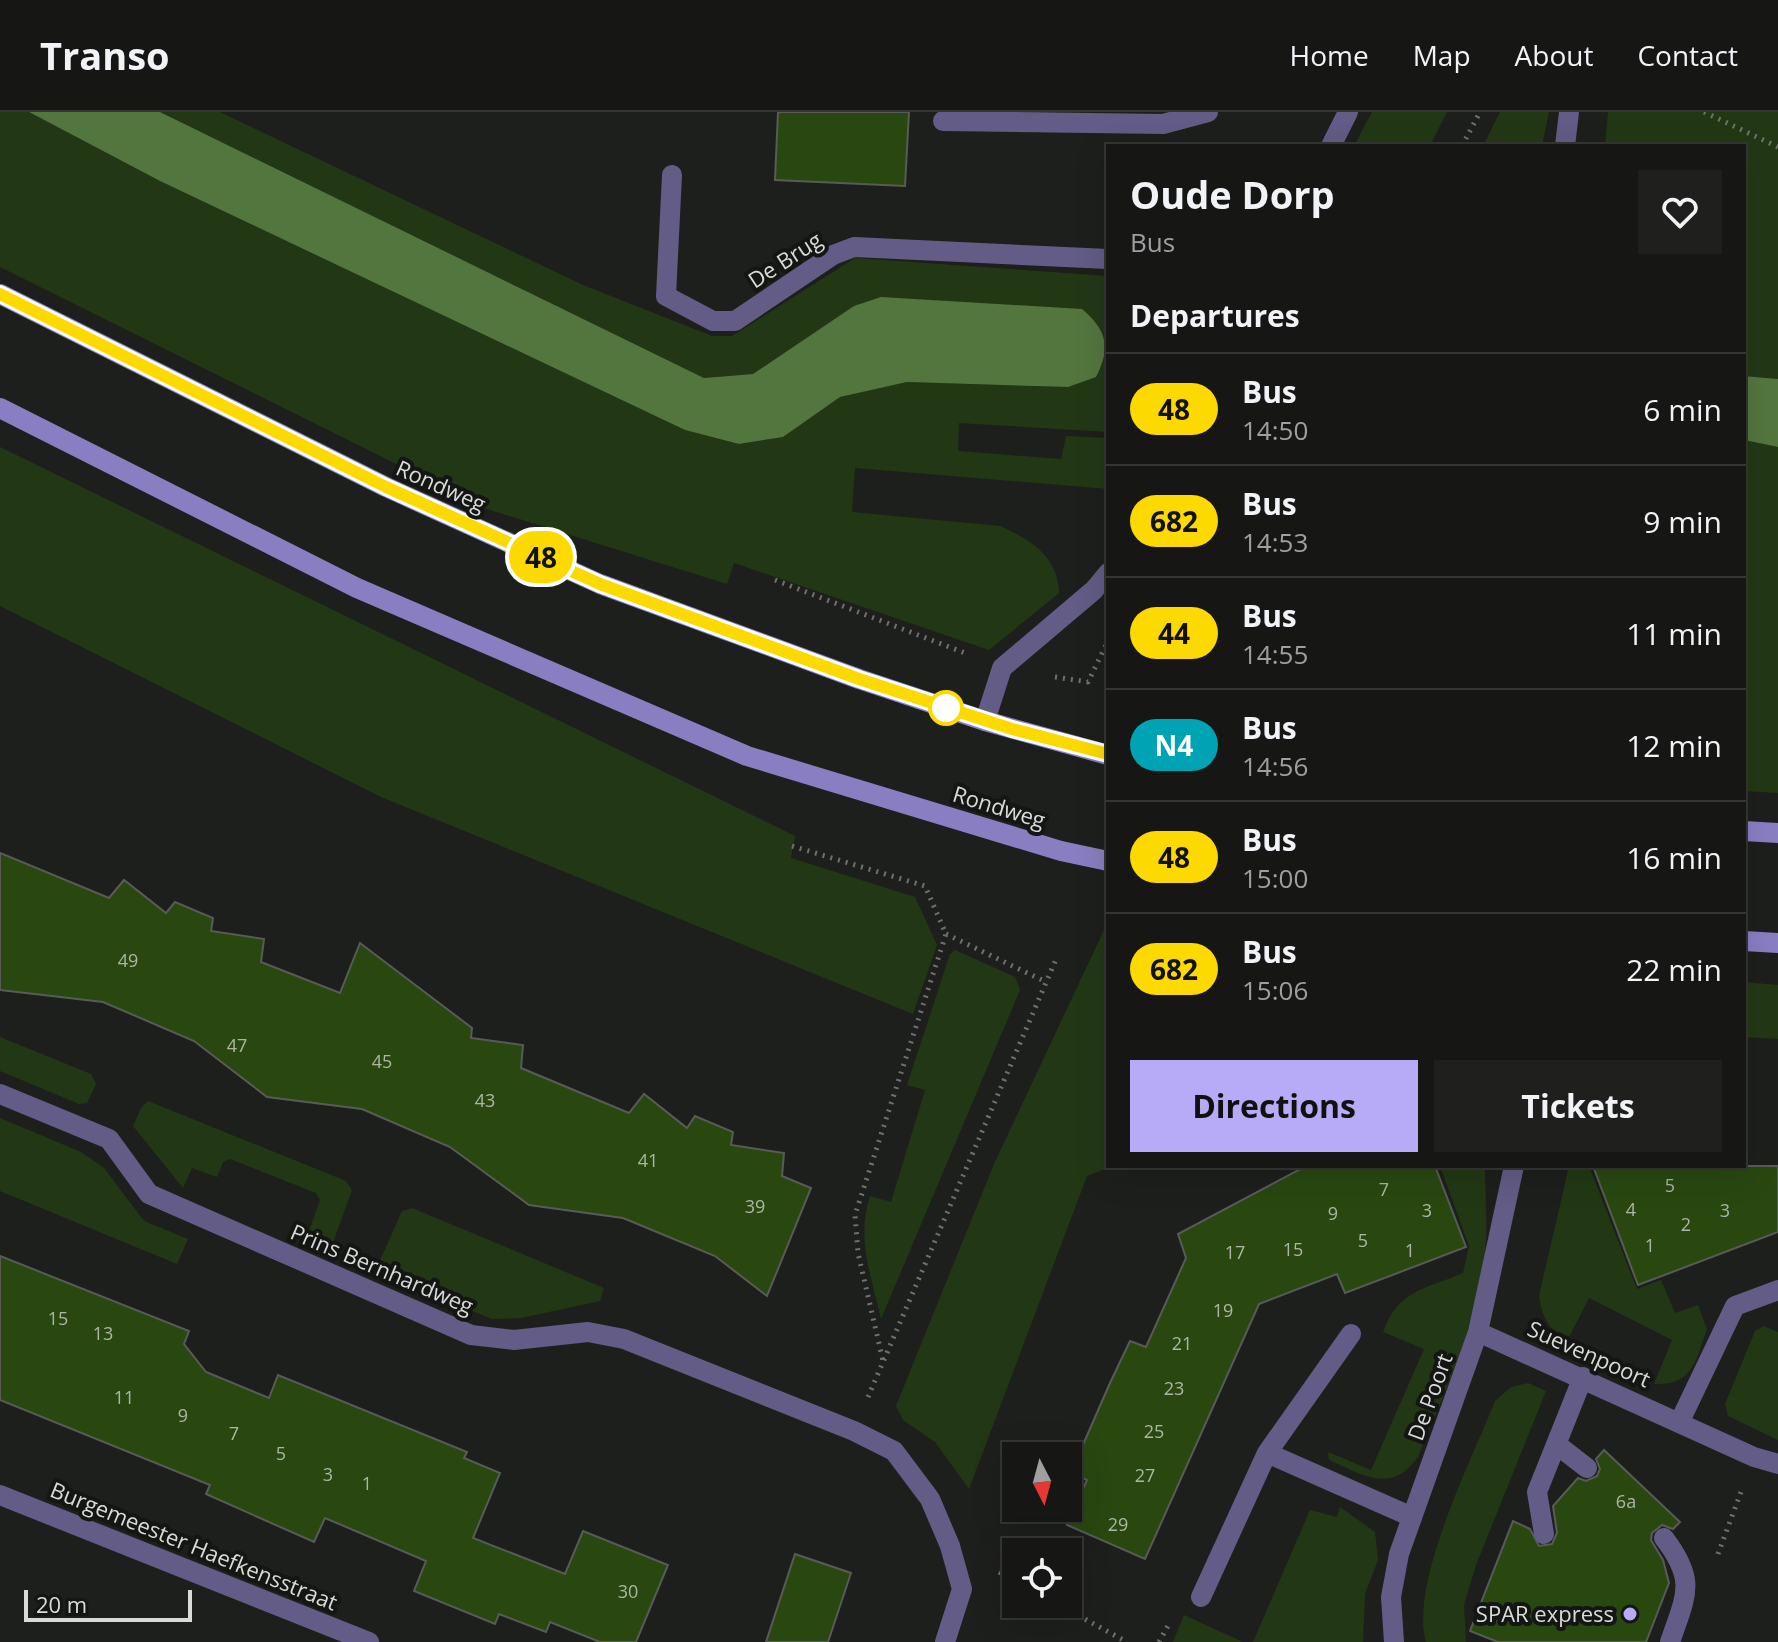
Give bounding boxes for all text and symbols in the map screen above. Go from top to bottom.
text: Transo [40,29,170,81]
text: Home [1290,36,1369,74]
text: Map [1413,36,1471,74]
text: About [1515,36,1593,74]
text: Contact [1637,36,1738,74]
text: Oude Dorp [1130,168,1335,220]
button: heart [1638,170,1722,254]
street label: De Brug [742,224,827,294]
text: Bus [1130,224,1175,260]
text: Departures [1130,295,1300,336]
text: Bus [1242,371,1297,412]
text: 6 min [1643,389,1722,430]
text: 48 [1158,390,1190,428]
text: 14:50 [1242,412,1308,448]
street label: Rondweg [392,452,491,518]
text: Bus [1242,483,1297,524]
text: 9 min [1643,501,1722,542]
text: 682 [1150,502,1198,540]
text: 14:53 [1242,524,1308,560]
line badge: 48 [505,531,577,583]
text: 48 [525,538,557,576]
text: Bus [1242,595,1297,636]
text: 11 min [1626,613,1722,654]
text: 44 [1158,614,1190,652]
text: 14:55 [1242,636,1308,672]
unlabelled marker [929,691,963,725]
text: Bus [1242,707,1297,748]
text: 12 min [1626,725,1722,766]
text: N4 [1155,726,1193,764]
text: 14:56 [1242,748,1308,784]
street label: Rondweg [949,778,1049,834]
text: Bus [1242,819,1297,860]
text: 16 min [1626,837,1722,878]
text: 48 [1158,838,1190,876]
text: 15:00 [1242,860,1308,896]
text: Bus [1242,931,1297,972]
house number: 49 [118,948,138,972]
text: 22 min [1626,949,1722,990]
text: 682 [1150,950,1198,988]
text: 15:06 [1242,972,1308,1008]
house number: 47 [227,1033,247,1057]
house number: 45 [372,1049,392,1073]
button: Directions [1130,1060,1418,1152]
button: Tickets [1434,1060,1722,1152]
house number: 43 [475,1088,495,1112]
house number: 41 [638,1148,658,1172]
house number: 5 [1665,1173,1675,1197]
house number: 7 [1379,1177,1389,1201]
house number: 39 [745,1194,765,1218]
house number: 4 [1626,1197,1636,1221]
house number: 3 [1422,1198,1432,1222]
house number: 3 [1720,1198,1730,1222]
house number: 9 [1328,1201,1338,1225]
house number: 2 [1681,1212,1691,1236]
street label: Prins Bernhardweg [286,1216,479,1320]
house number: 5 [1358,1228,1368,1252]
house number: 1 [1645,1233,1655,1257]
house number: 15 [1283,1237,1303,1261]
house number: 1 [1405,1238,1415,1262]
house number: 17 [1225,1240,1245,1264]
house number: 19 [1213,1298,1233,1322]
house number: 15 [48,1306,68,1330]
street label: Suevenpoort [1523,1313,1656,1394]
house number: 13 [93,1321,113,1345]
house number: 21 [1172,1331,1192,1355]
street label: De Poort [1399,1349,1459,1444]
house number: 23 [1164,1376,1184,1400]
house number: 11 [114,1385,134,1409]
house number: 9 [178,1403,188,1427]
house number: 25 [1144,1419,1164,1443]
house number: 7 [229,1421,239,1445]
house number: 5 [276,1441,286,1465]
north arrow [1002,1442,1082,1522]
map controls [1002,1442,1082,1618]
house number: 3 [323,1462,333,1486]
house number: 27 [1135,1463,1155,1487]
house number: 1 [362,1471,372,1495]
street label: Burgemeester Haefkensstraat [46,1474,343,1617]
house number: 6a [1616,1489,1636,1513]
house number: 29 [1108,1512,1128,1536]
button: locate [1002,1538,1082,1618]
house number: 30 [618,1579,638,1603]
scale bar [24,1586,192,1622]
text: 20 m [36,1589,87,1619]
place label: SPAR express [1476,1598,1614,1628]
marker: SPAR express [1621,1605,1639,1623]

